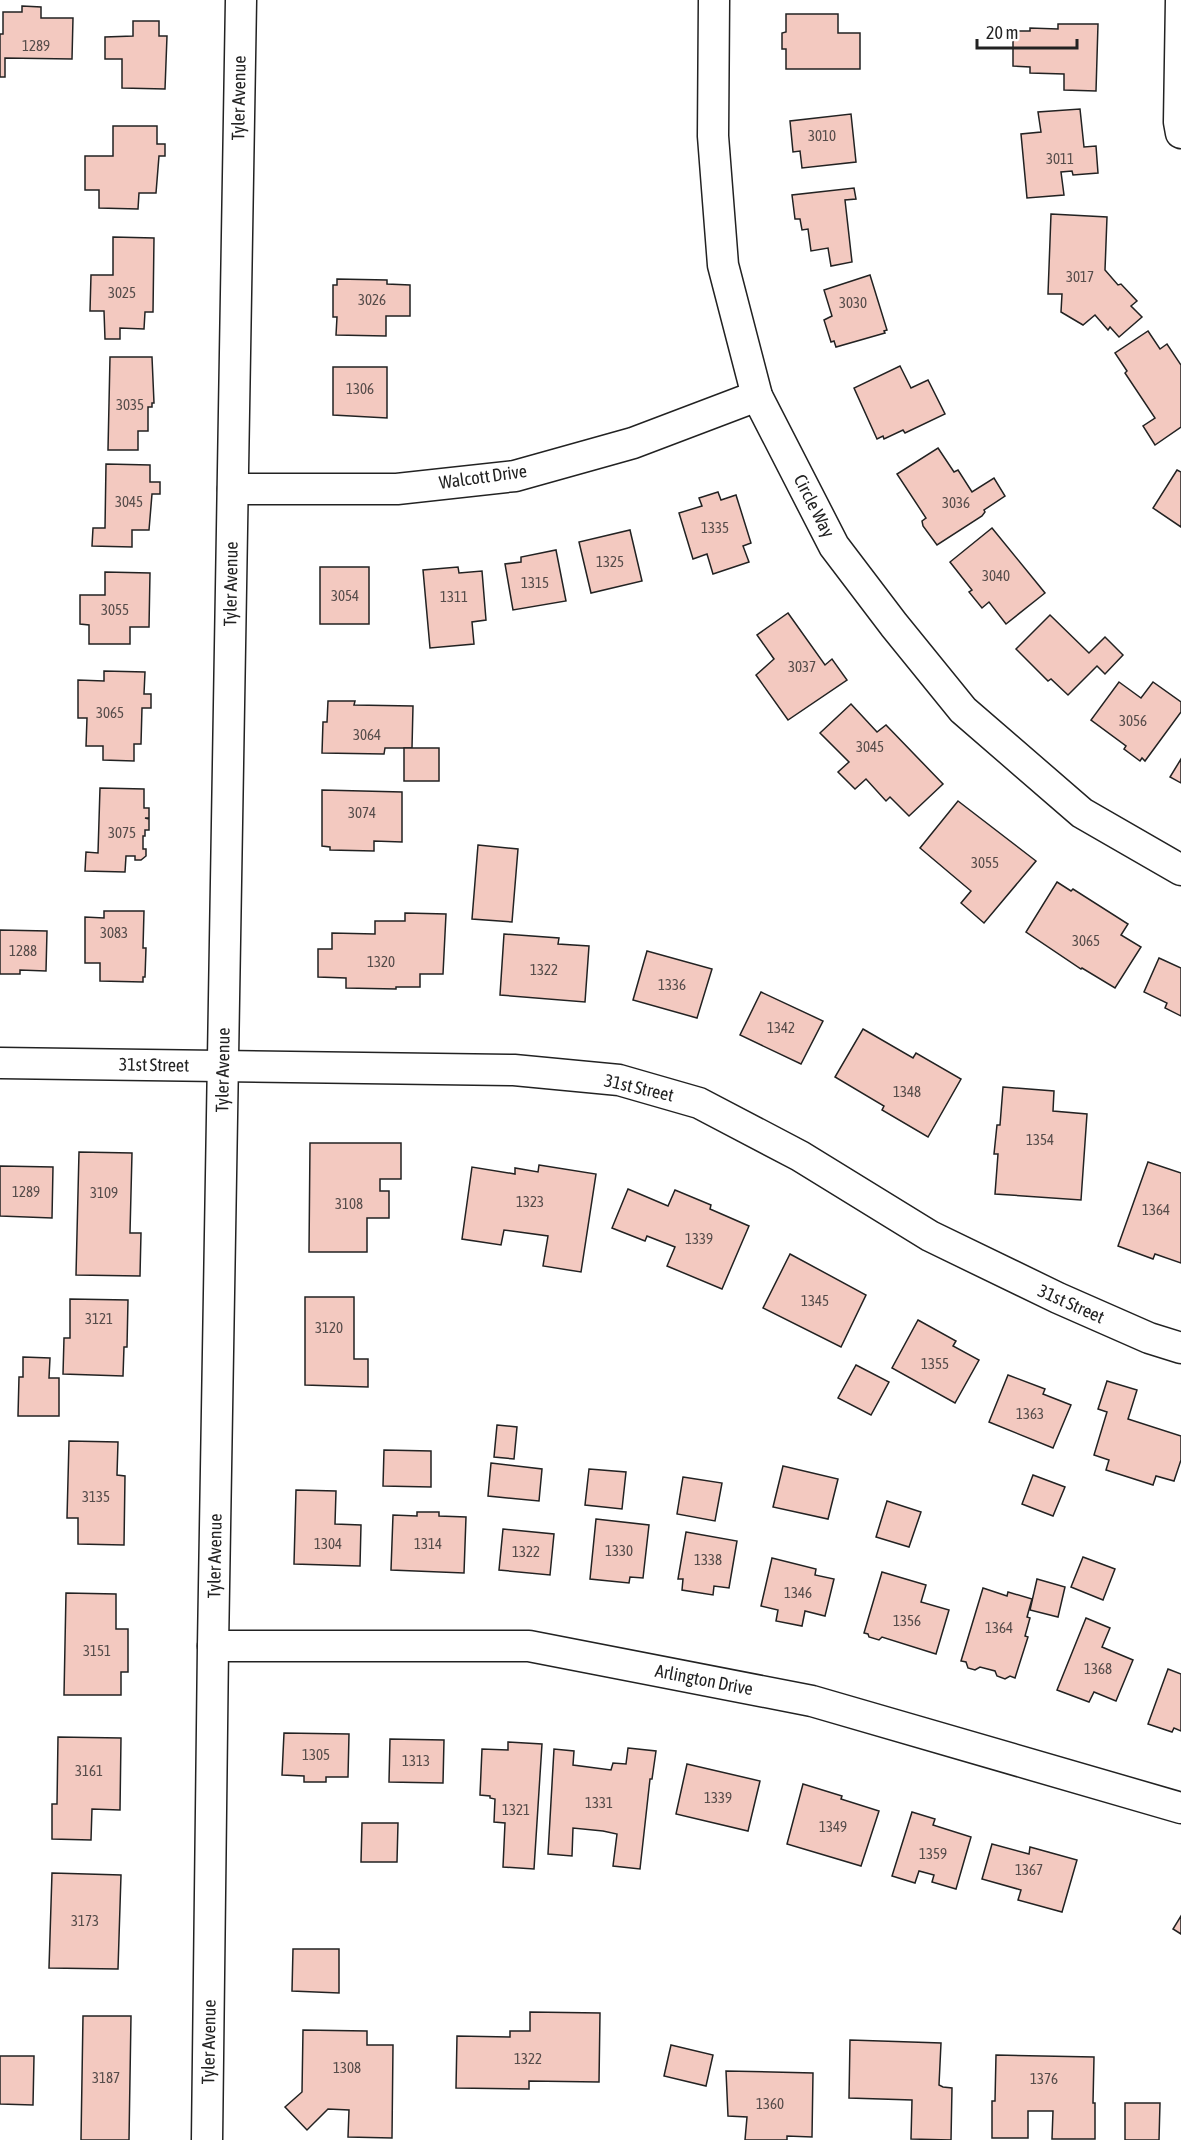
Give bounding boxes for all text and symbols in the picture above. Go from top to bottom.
scale bar [977,12,1078,50]
text: 20 m [986,22,1018,43]
house number: 1289 [22,37,50,54]
street label: Tyler Avenue [227,55,250,141]
house number: 3010 [808,127,836,144]
house number: 3011 [1046,150,1074,167]
house number: 3017 [1066,268,1094,285]
house number: 3025 [108,284,136,301]
house number: 3026 [358,291,386,308]
house number: 3030 [839,294,867,311]
house number: 1306 [346,380,374,397]
house number: 3035 [116,396,144,413]
street label: Walcott Drive [438,460,528,493]
street label: Circle Way [790,471,839,541]
house number: 3045 [115,493,143,510]
house number: 3036 [942,494,970,511]
house number: 1335 [701,519,729,536]
street label: Tyler Avenue [219,541,242,627]
house number: 1325 [596,553,624,570]
house number: 3040 [982,567,1010,584]
house number: 1315 [521,574,549,591]
house number: 3054 [331,587,359,604]
house number: 1311 [440,588,468,605]
house number: 3055 [101,601,129,618]
house number: 3037 [788,658,816,675]
house number: 3065 [96,704,124,721]
house number: 3056 [1119,712,1147,729]
house number: 3064 [353,726,381,743]
house number: 3045 [856,738,884,755]
house number: 3074 [348,804,376,821]
house number: 3075 [108,824,136,841]
house number: 3055 [971,854,999,871]
house number: 3083 [100,924,128,941]
house number: 3065 [1072,932,1100,949]
house number: 1288 [9,942,37,959]
house number: 1320 [367,953,395,970]
house number: 1322 [530,961,558,978]
house number: 1336 [658,976,686,993]
house number: 1342 [767,1019,795,1036]
street label: Tyler Avenue [211,1027,234,1113]
street label: 31st Street [119,1053,189,1076]
street label: 31st Street [602,1069,676,1106]
house number: 1348 [893,1083,921,1100]
house number: 1354 [1026,1131,1054,1148]
house number: 1289 [12,1183,40,1200]
house number: 3109 [90,1184,118,1201]
house number: 1323 [516,1193,544,1210]
house number: 3108 [335,1195,363,1212]
house number: 1364 [1142,1201,1170,1218]
house number: 1339 [685,1230,713,1247]
street label: 31st Street [1035,1280,1108,1327]
house number: 1345 [801,1292,829,1309]
house number: 3121 [85,1310,113,1327]
house number: 3120 [315,1319,343,1336]
house number: 1355 [921,1355,949,1372]
house number: 1363 [1016,1405,1044,1422]
house number: 3135 [82,1488,110,1505]
street label: Tyler Avenue [203,1513,226,1599]
house number: 1304 [314,1535,342,1552]
house number: 1314 [414,1535,442,1552]
house number: 1330 [605,1542,633,1559]
house number: 1322 [512,1543,540,1560]
house number: 1338 [694,1551,722,1568]
house number: 1346 [784,1584,812,1601]
house number: 1356 [893,1612,921,1629]
house number: 1364 [985,1619,1013,1636]
house number: 3151 [83,1642,111,1659]
street label: Arlington Drive [653,1660,755,1699]
house number: 1368 [1084,1660,1112,1677]
house number: 1305 [302,1746,330,1763]
house number: 1313 [402,1752,430,1769]
house number: 3161 [75,1762,103,1779]
house number: 1339 [704,1789,732,1806]
house number: 1331 [585,1794,613,1811]
house number: 1321 [502,1801,530,1818]
house number: 1349 [819,1818,847,1835]
house number: 1359 [919,1845,947,1862]
house number: 1367 [1015,1861,1043,1878]
house number: 3173 [71,1912,99,1929]
street label: Tyler Avenue [197,1999,220,2085]
house number: 1322 [514,2050,542,2067]
house number: 1308 [333,2059,361,2076]
house number: 3187 [92,2069,120,2086]
house number: 1376 [1030,2070,1058,2087]
house number: 1360 [756,2095,784,2112]

